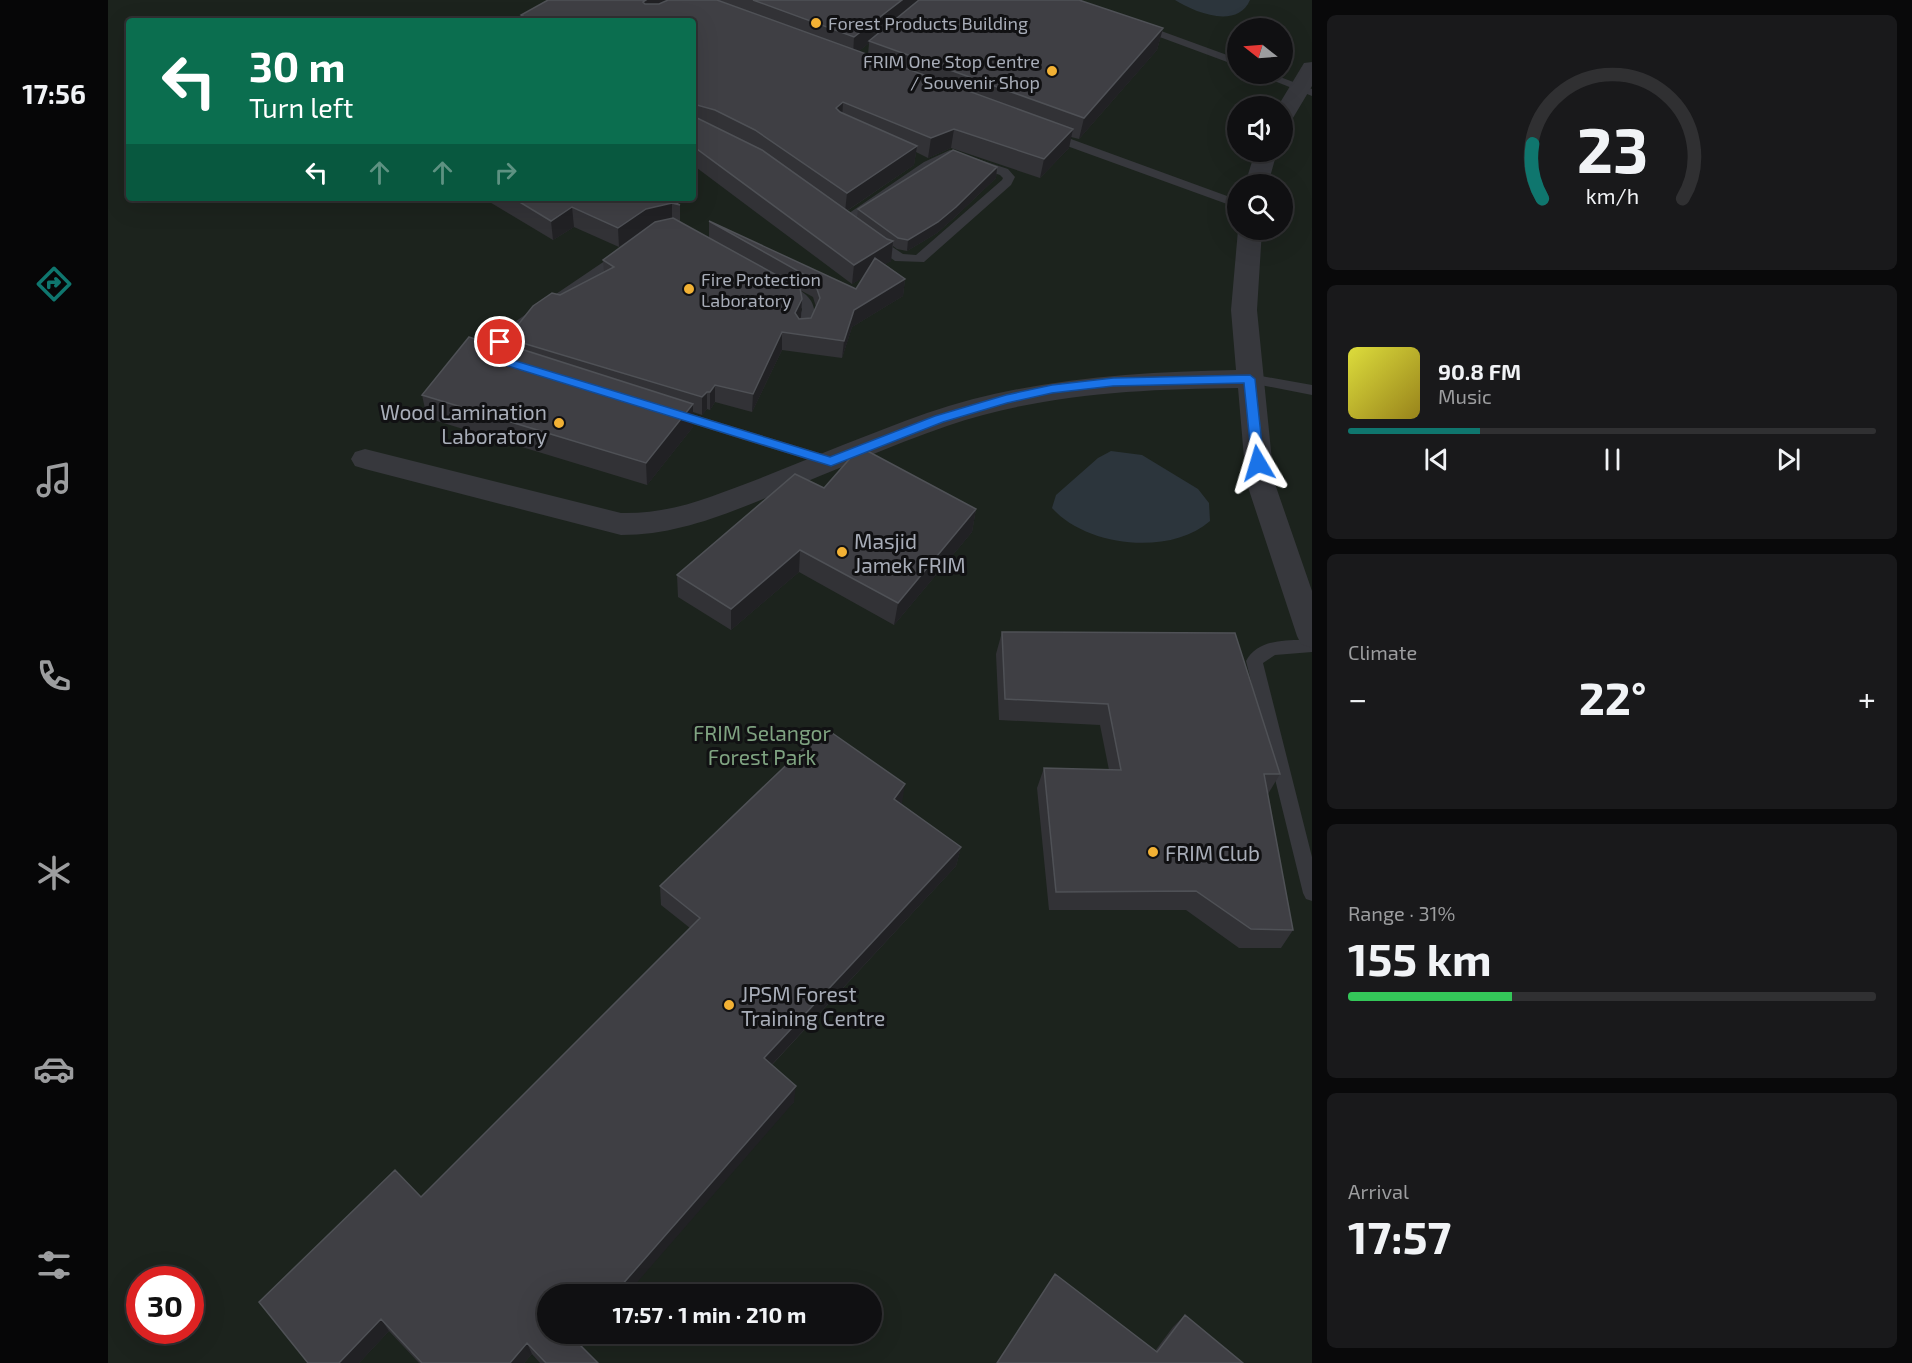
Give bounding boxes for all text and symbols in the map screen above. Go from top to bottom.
place label: Forest Products Building [828,12,1028,34]
marker: Forest Products Building [809,16,823,30]
north arrow [1227,18,1293,84]
map controls [1227,18,1293,240]
text: 30 m [249,40,345,90]
icon: left [150,42,228,120]
place label: FRIM One Stop Centre / Souvenir Shop [863,50,1040,93]
marker: FRIM One Stop Centre / Souvenir Shop [1045,64,1059,78]
text: 17:56 [22,77,86,109]
text: Turn left [249,91,353,123]
button: sound [1227,96,1293,162]
text: 23 [1576,111,1648,186]
icon: left [300,156,333,189]
icon: ahead [363,156,396,189]
icon: ahead [426,156,459,189]
icon: right [489,156,522,189]
button: search [1227,174,1293,240]
text: km/h [1585,184,1639,209]
icon: directions [33,263,75,305]
place label: Fire Protection Laboratory [701,268,821,311]
marker: Fire Protection Laboratory [682,282,696,296]
pin [474,316,525,367]
icon: arrive [483,325,516,358]
text: 90.8 FM [1438,358,1521,384]
text: Music [1438,384,1492,408]
place label: Wood Lamination Laboratory [380,399,547,448]
marker: Wood Lamination Laboratory [552,416,566,430]
position arrow [1226,431,1290,495]
icon: previous [1420,443,1453,476]
icon: pause [1596,443,1629,476]
icon: next [1772,443,1805,476]
icon: music [33,459,75,501]
place label: Masjid Jamek FRIM [854,528,966,577]
marker: Masjid Jamek FRIM [835,545,849,559]
text: Climate [1348,640,1417,664]
icon: phone [33,655,75,697]
text: 22° [1579,670,1646,724]
text: − [1348,678,1367,718]
text: + [1858,678,1876,718]
park label: FRIM Selangor Forest Park [693,720,832,769]
place label: FRIM Club [1165,840,1260,865]
marker: FRIM Club [1146,845,1160,859]
icon: climate [33,852,75,894]
text: Range · 31% [1348,901,1455,925]
text: 155 km [1348,931,1492,985]
place label: JPSM Forest Training Centre [741,981,885,1030]
marker: JPSM Forest Training Centre [722,998,736,1012]
icon: car [33,1048,75,1090]
text: Arrival [1348,1179,1409,1203]
text: 17:57 [1348,1209,1451,1263]
icon: filters [33,1244,75,1286]
speed limit sign: 30 [126,1266,204,1344]
text: 17:57 · 1 min · 210 m [613,1301,806,1327]

